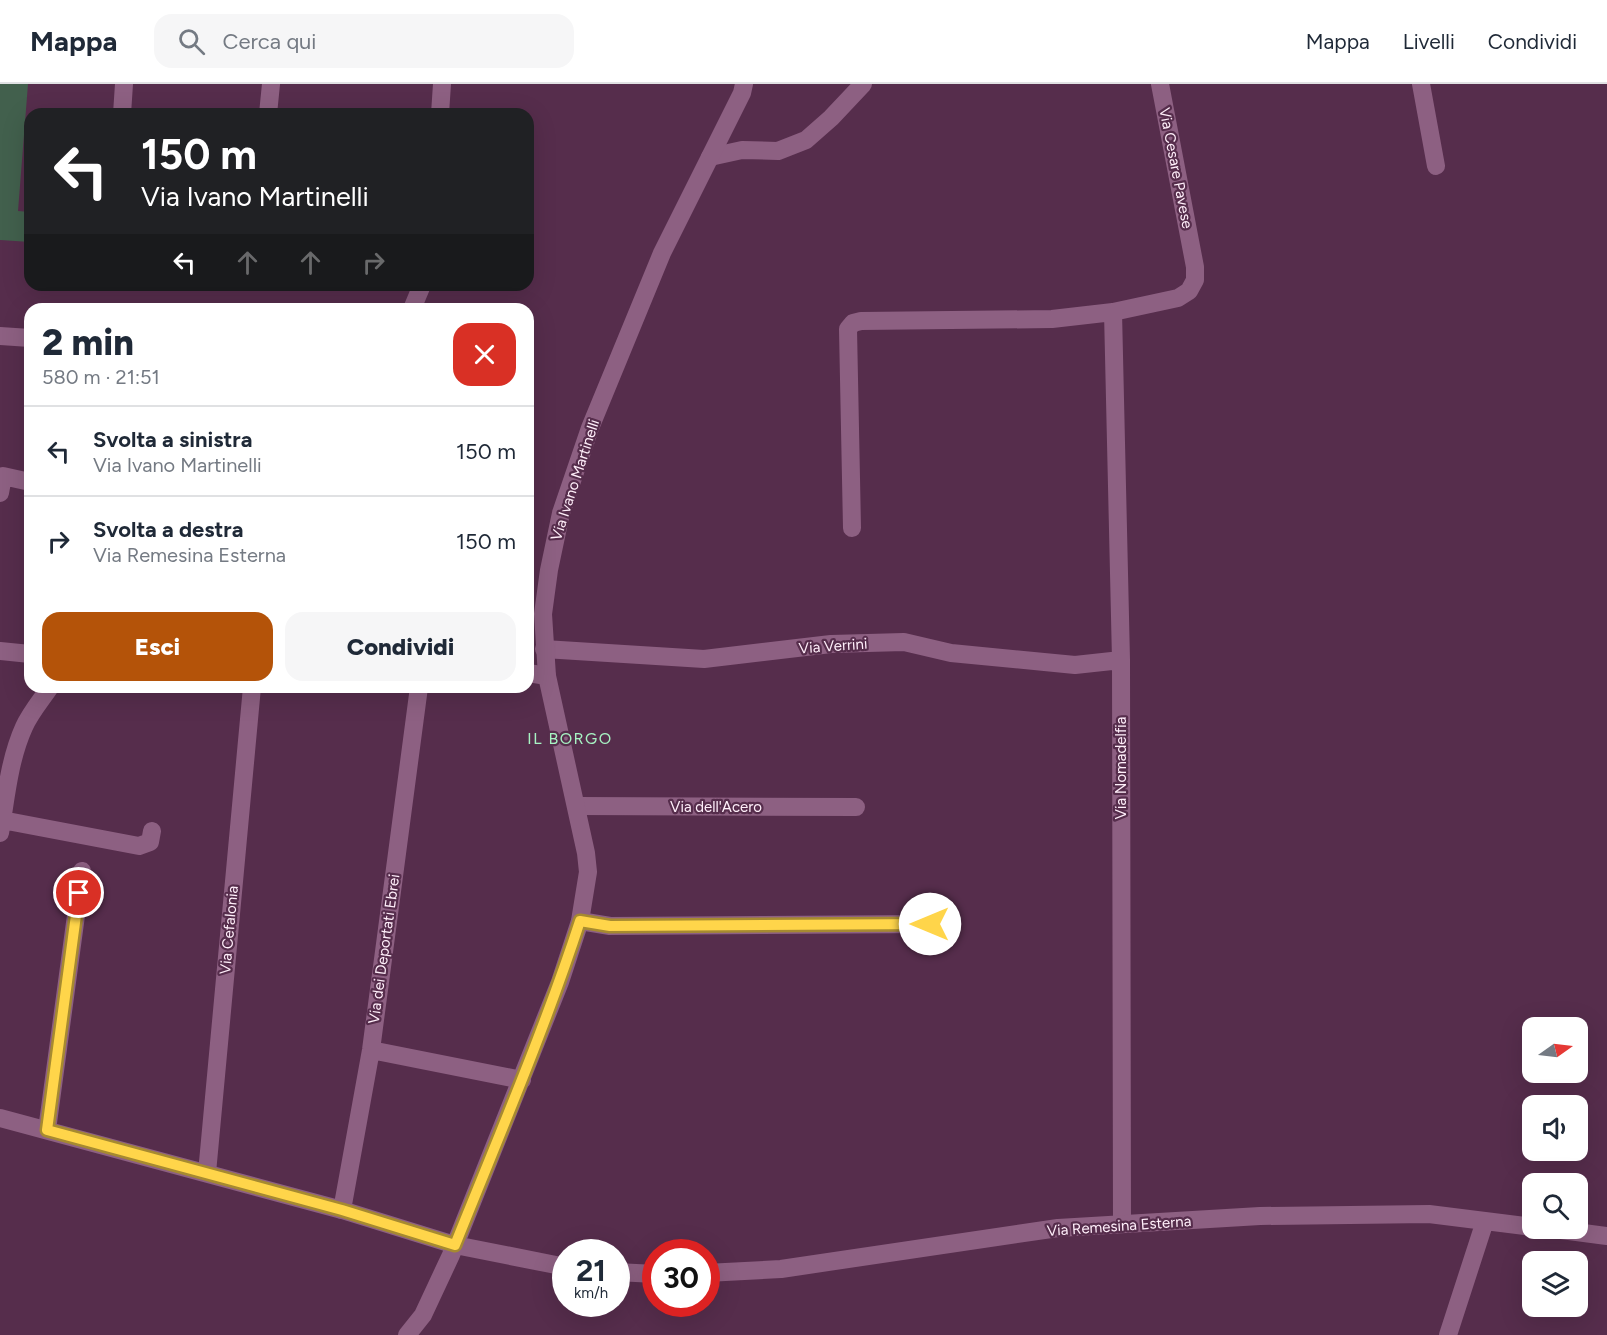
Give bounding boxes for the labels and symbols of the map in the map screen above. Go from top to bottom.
street label: Via Cesare Pavese [1155,106,1197,230]
street label: Via Ivano Martinelli [547,417,603,543]
street label: Via Verrini [798,635,868,657]
street label: Via Nomadelfia [1112,717,1130,819]
district label: IL BORGO [527,729,613,748]
street label: Via dell'Acero [670,798,762,816]
pin [53,867,104,918]
street label: Via dei Deportati Ebrei [365,873,403,1025]
street label: Via Cefalonia [216,885,242,975]
position arrow [898,892,962,956]
north arrow [1522,1017,1588,1083]
street label: Via Remesina Esterna [1046,1212,1192,1240]
speed limit sign: 30 [642,1239,720,1317]

